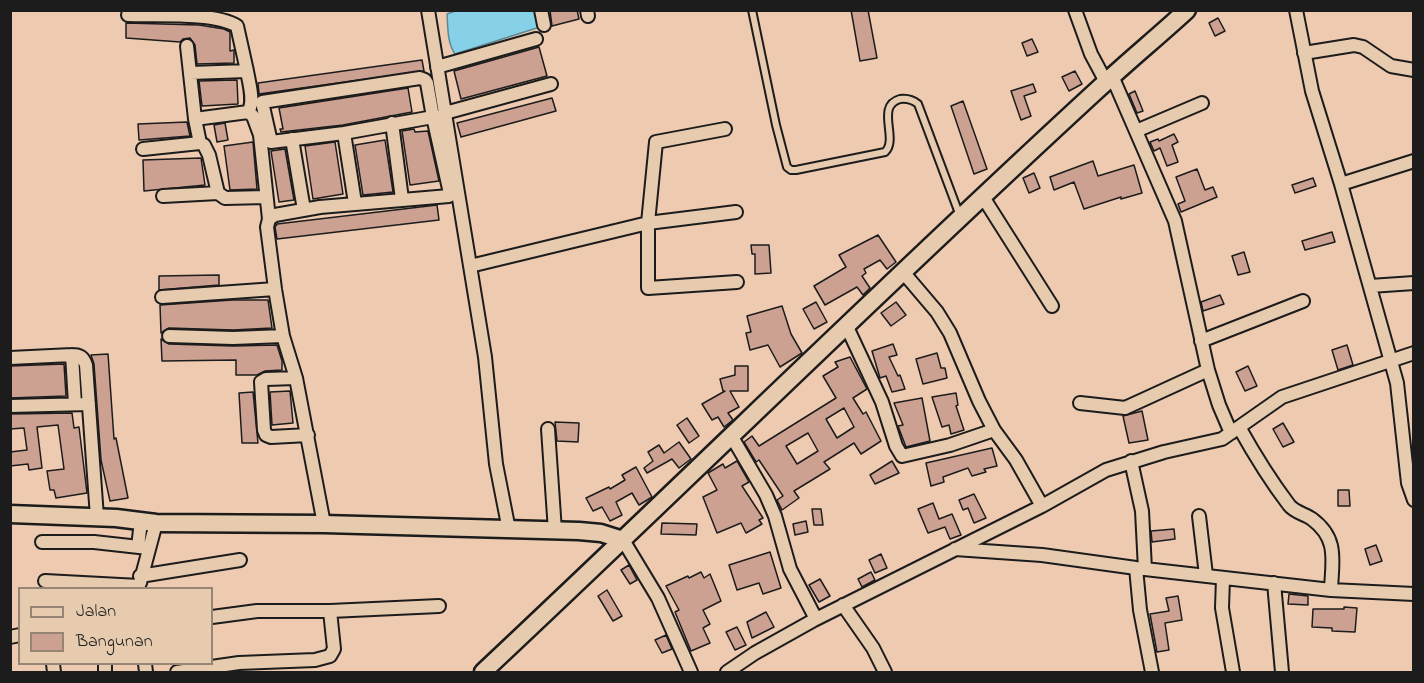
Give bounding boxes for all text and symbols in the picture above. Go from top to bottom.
legend [18,587,213,665]
text: Jalan [76,599,116,625]
text: Bangunan [76,629,153,655]

